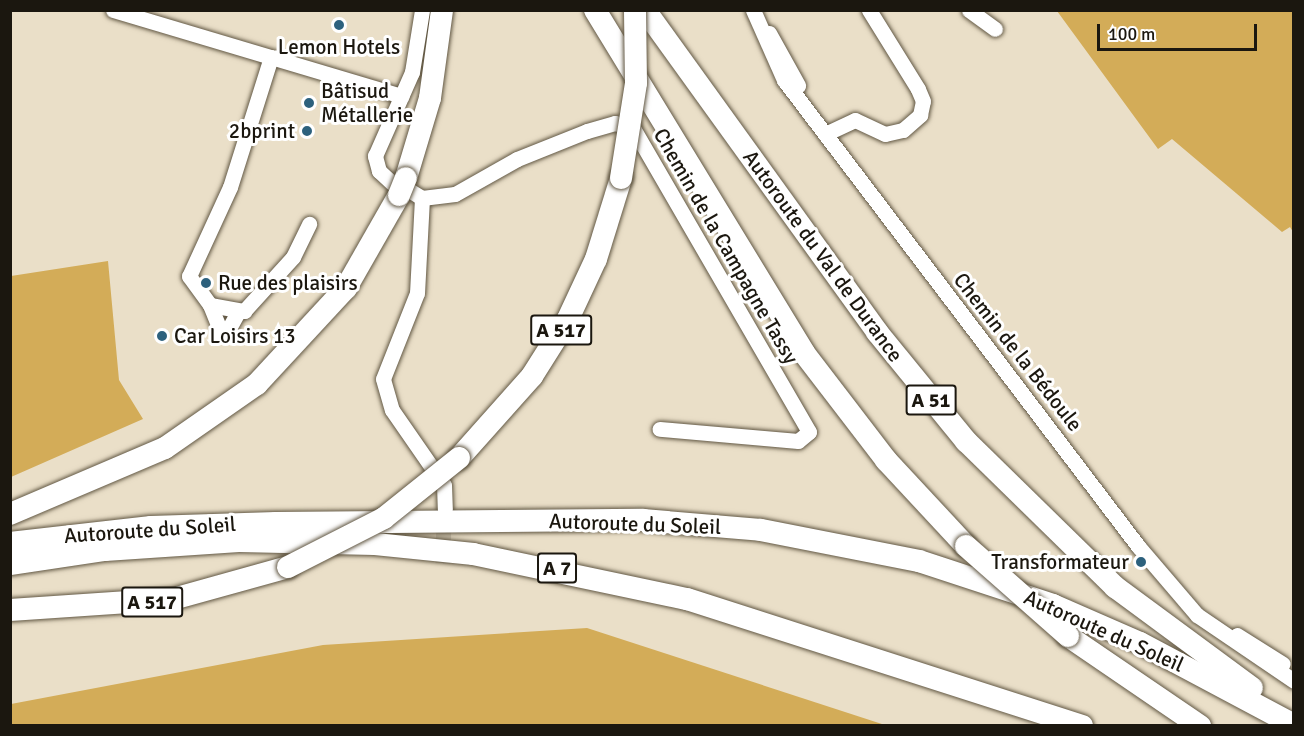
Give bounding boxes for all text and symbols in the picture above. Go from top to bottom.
scale bar [1100,12,1260,50]
marker: Lemon Hotels [332,18,346,32]
text: 100 m [1108,23,1155,45]
place label: Lemon Hotels [278,34,400,60]
place label: Bâtisud Métallerie [321,78,413,128]
marker: Bâtisud Métallerie [302,96,316,110]
place label: 2bprint [229,118,295,144]
marker: 2bprint [300,124,314,138]
street label: Chemin de la Campagne Tassy [648,124,804,368]
street label: Autoroute du Val de Durance [738,145,908,367]
street label: Chemin de la Bédoule [948,268,1088,436]
place label: Rue des plaisirs [218,270,358,296]
marker: Rue des plaisirs [199,276,213,290]
road number: A 517 [530,313,592,347]
place label: Car Loisirs 13 [174,323,296,349]
marker: Car Loisirs 13 [155,329,169,343]
road number: A 51 [906,383,956,417]
street label: Autoroute du Soleil [548,508,722,540]
street label: Autoroute du Soleil [63,511,237,549]
place label: Transformateur [991,549,1129,575]
road number: A 7 [536,551,578,585]
marker: Transformateur [1134,555,1148,569]
street label: Autoroute du Soleil [1020,584,1188,678]
road number: A 517 [120,585,184,619]

